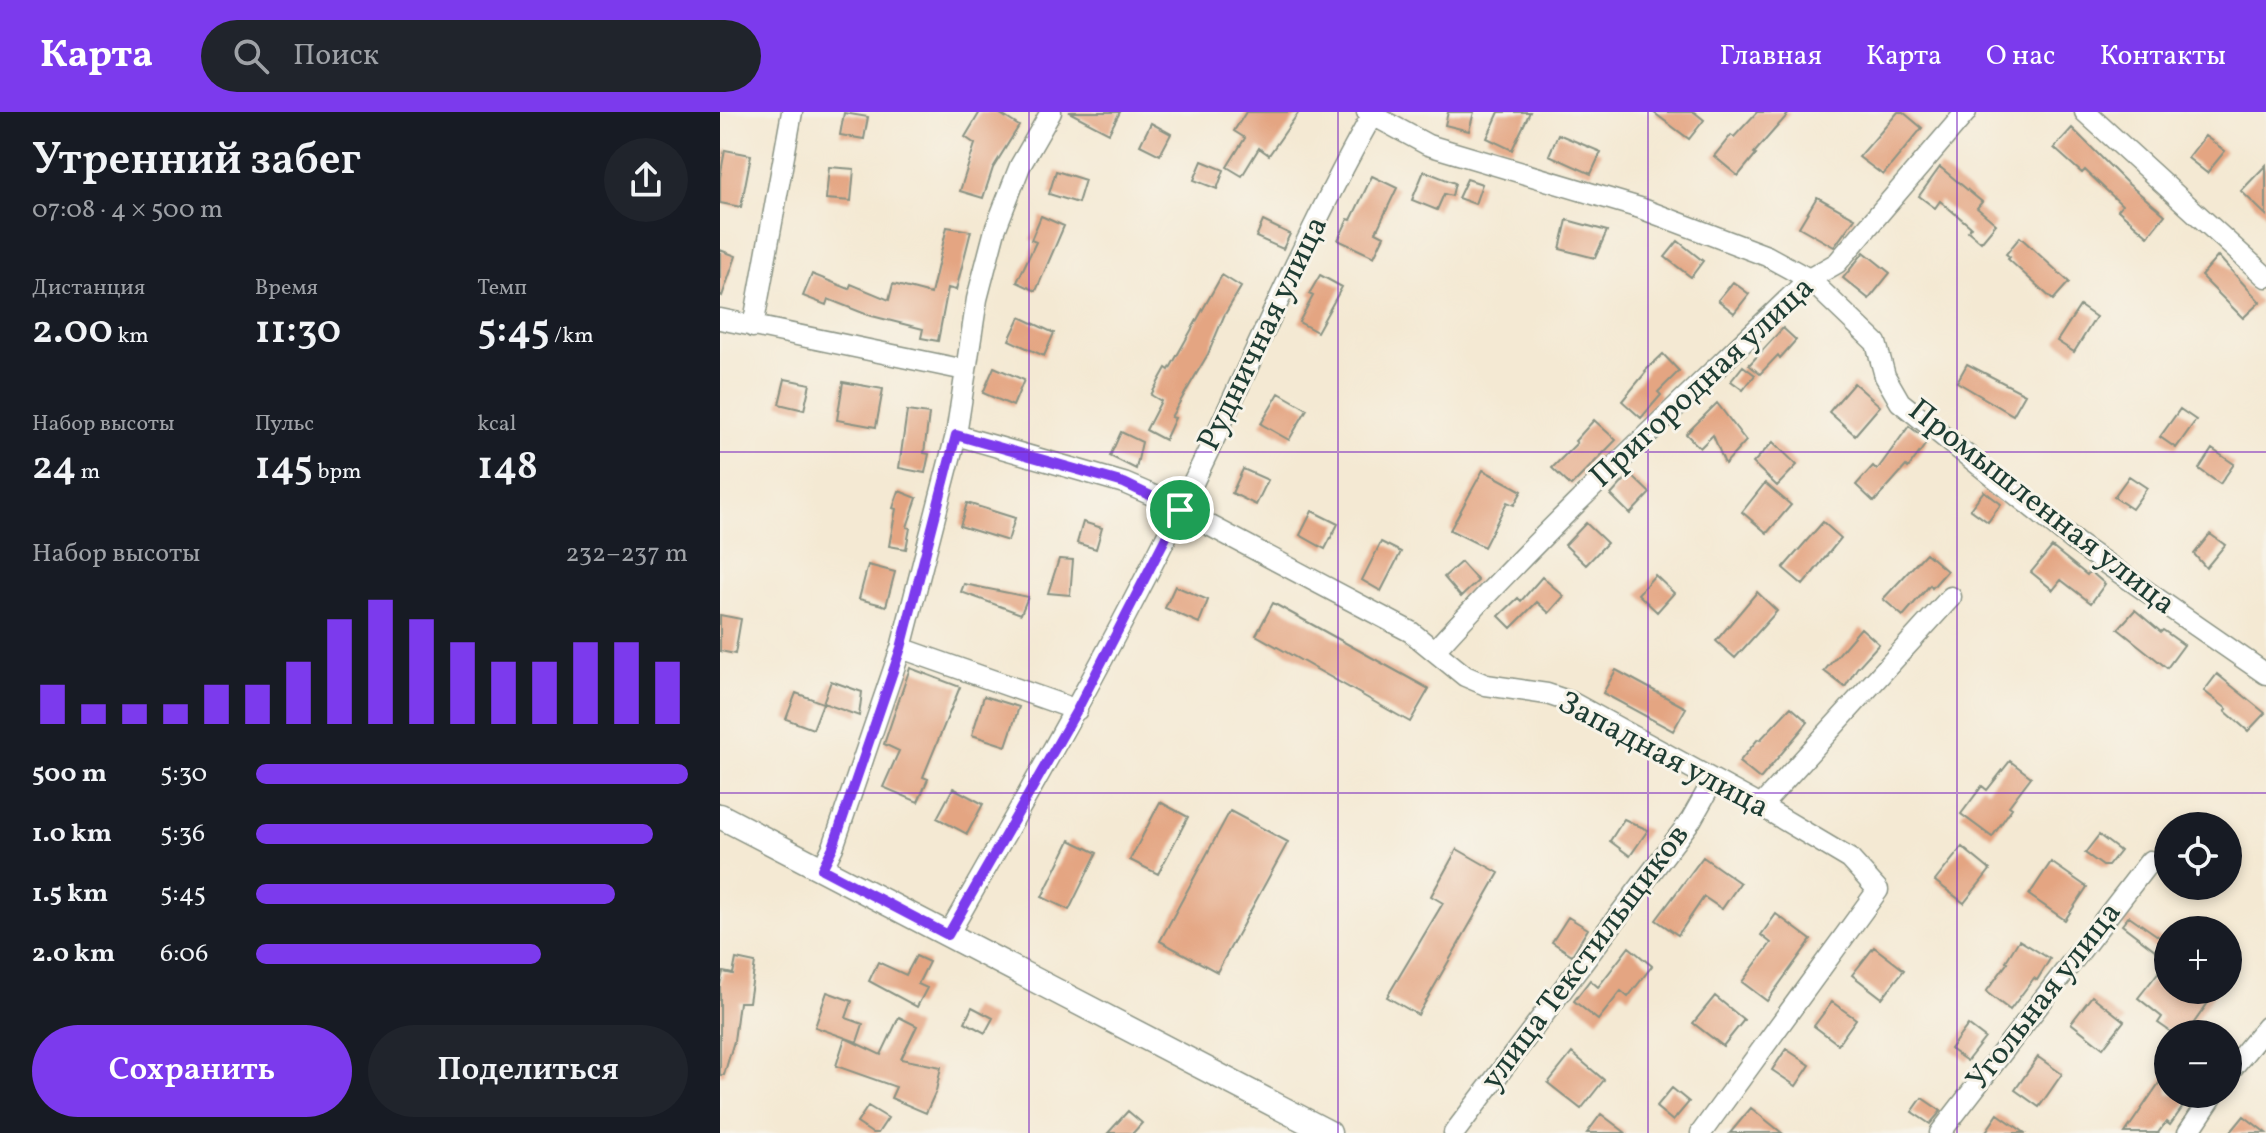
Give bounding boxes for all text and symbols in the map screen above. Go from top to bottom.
search box [201,20,761,92]
text: Карта [40,30,153,83]
icon: search [229,34,273,78]
text: Поиск [293,35,379,77]
text: Главная [1720,37,1822,76]
text: Карта [1866,37,1942,76]
text: О нас [1986,37,2056,76]
text: Контакты [2100,37,2226,76]
text: Утренний забег [32,131,361,192]
button: share [604,138,688,222]
text: 07:08 · 4 × 500 m [32,192,223,228]
street label: Рудничная улица [1188,209,1340,459]
street label: Пригородная улица [1581,267,1825,499]
text: Дистанция [32,273,145,304]
text: Время [255,273,318,304]
text: Темп [477,273,527,304]
text: 2.00 [32,304,113,360]
text: 11:30 [255,304,341,360]
text: 5:45 [477,304,550,360]
text: km [113,321,149,352]
text: /km [550,321,594,352]
street label: Промышленная улица [1898,390,2184,626]
text: Набор высоты [32,409,175,440]
text: Пульс [255,409,314,440]
text: kcal [477,409,516,440]
text: 24 [32,440,76,496]
text: 145 [255,440,313,496]
text: 148 [477,440,538,496]
text: m [76,457,100,488]
text: bpm [313,457,362,488]
pin [1146,476,1214,544]
icon: arrive [1158,488,1202,532]
text: Набор высоты [32,536,200,572]
text: 232–237 m [565,536,688,572]
street label: Западная улица [1550,682,1776,830]
text: 500 m [32,756,107,792]
text: 5:30 [160,756,207,792]
map controls [2154,812,2242,1108]
button: locate [2154,812,2242,900]
text: 1.0 km [32,816,112,852]
text: 5:36 [160,816,205,852]
street label: улица Текстильщиков [1471,816,1701,1100]
text: 1.5 km [32,876,108,912]
text: 5:45 [160,876,206,912]
street label: Угольная улица [1957,893,2133,1101]
button: + [2154,916,2242,1004]
text: 2.0 km [32,936,115,972]
text: 6:06 [160,936,208,972]
button: − [2154,1020,2242,1108]
button: Сохранить [32,1025,352,1117]
button: Поделиться [368,1025,688,1117]

